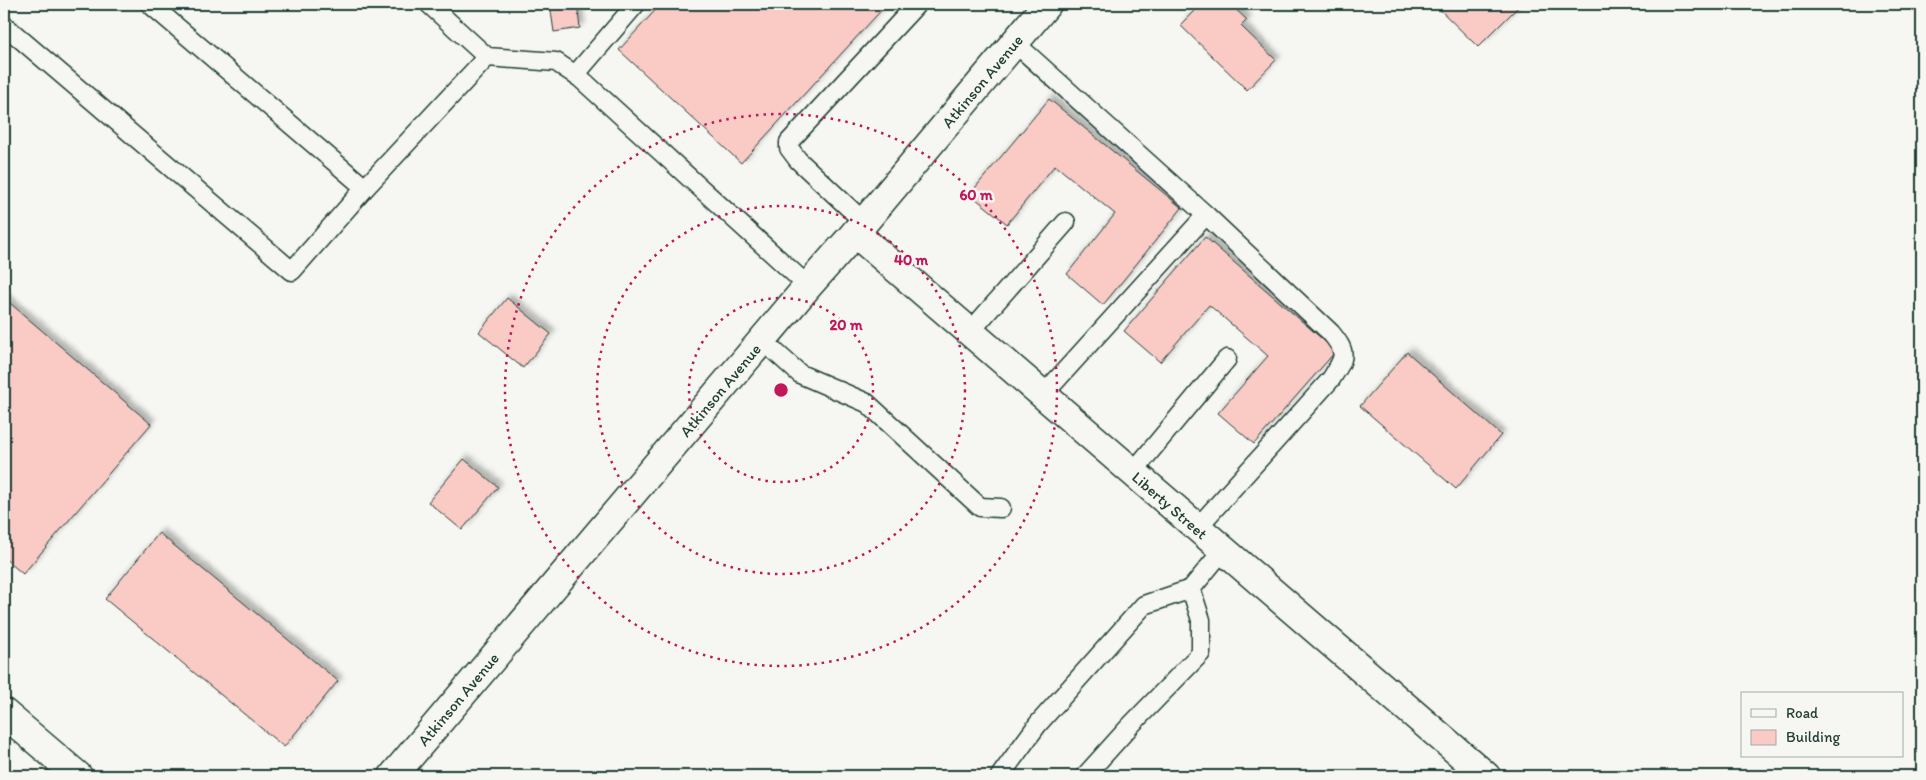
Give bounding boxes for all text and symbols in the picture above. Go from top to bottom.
street label: Atkinson Avenue [938,31,1027,132]
text: 60 m [959,186,993,204]
text: 40 m [894,251,929,269]
text: 20 m [829,316,863,334]
street label: Atkinson Avenue [676,340,765,441]
centre of rings [772,381,790,399]
street label: Liberty Street [1128,467,1211,543]
street label: Atkinson Avenue [414,649,503,750]
legend [1741,692,1904,758]
text: Road [1786,704,1819,722]
text: Building [1786,728,1840,746]

